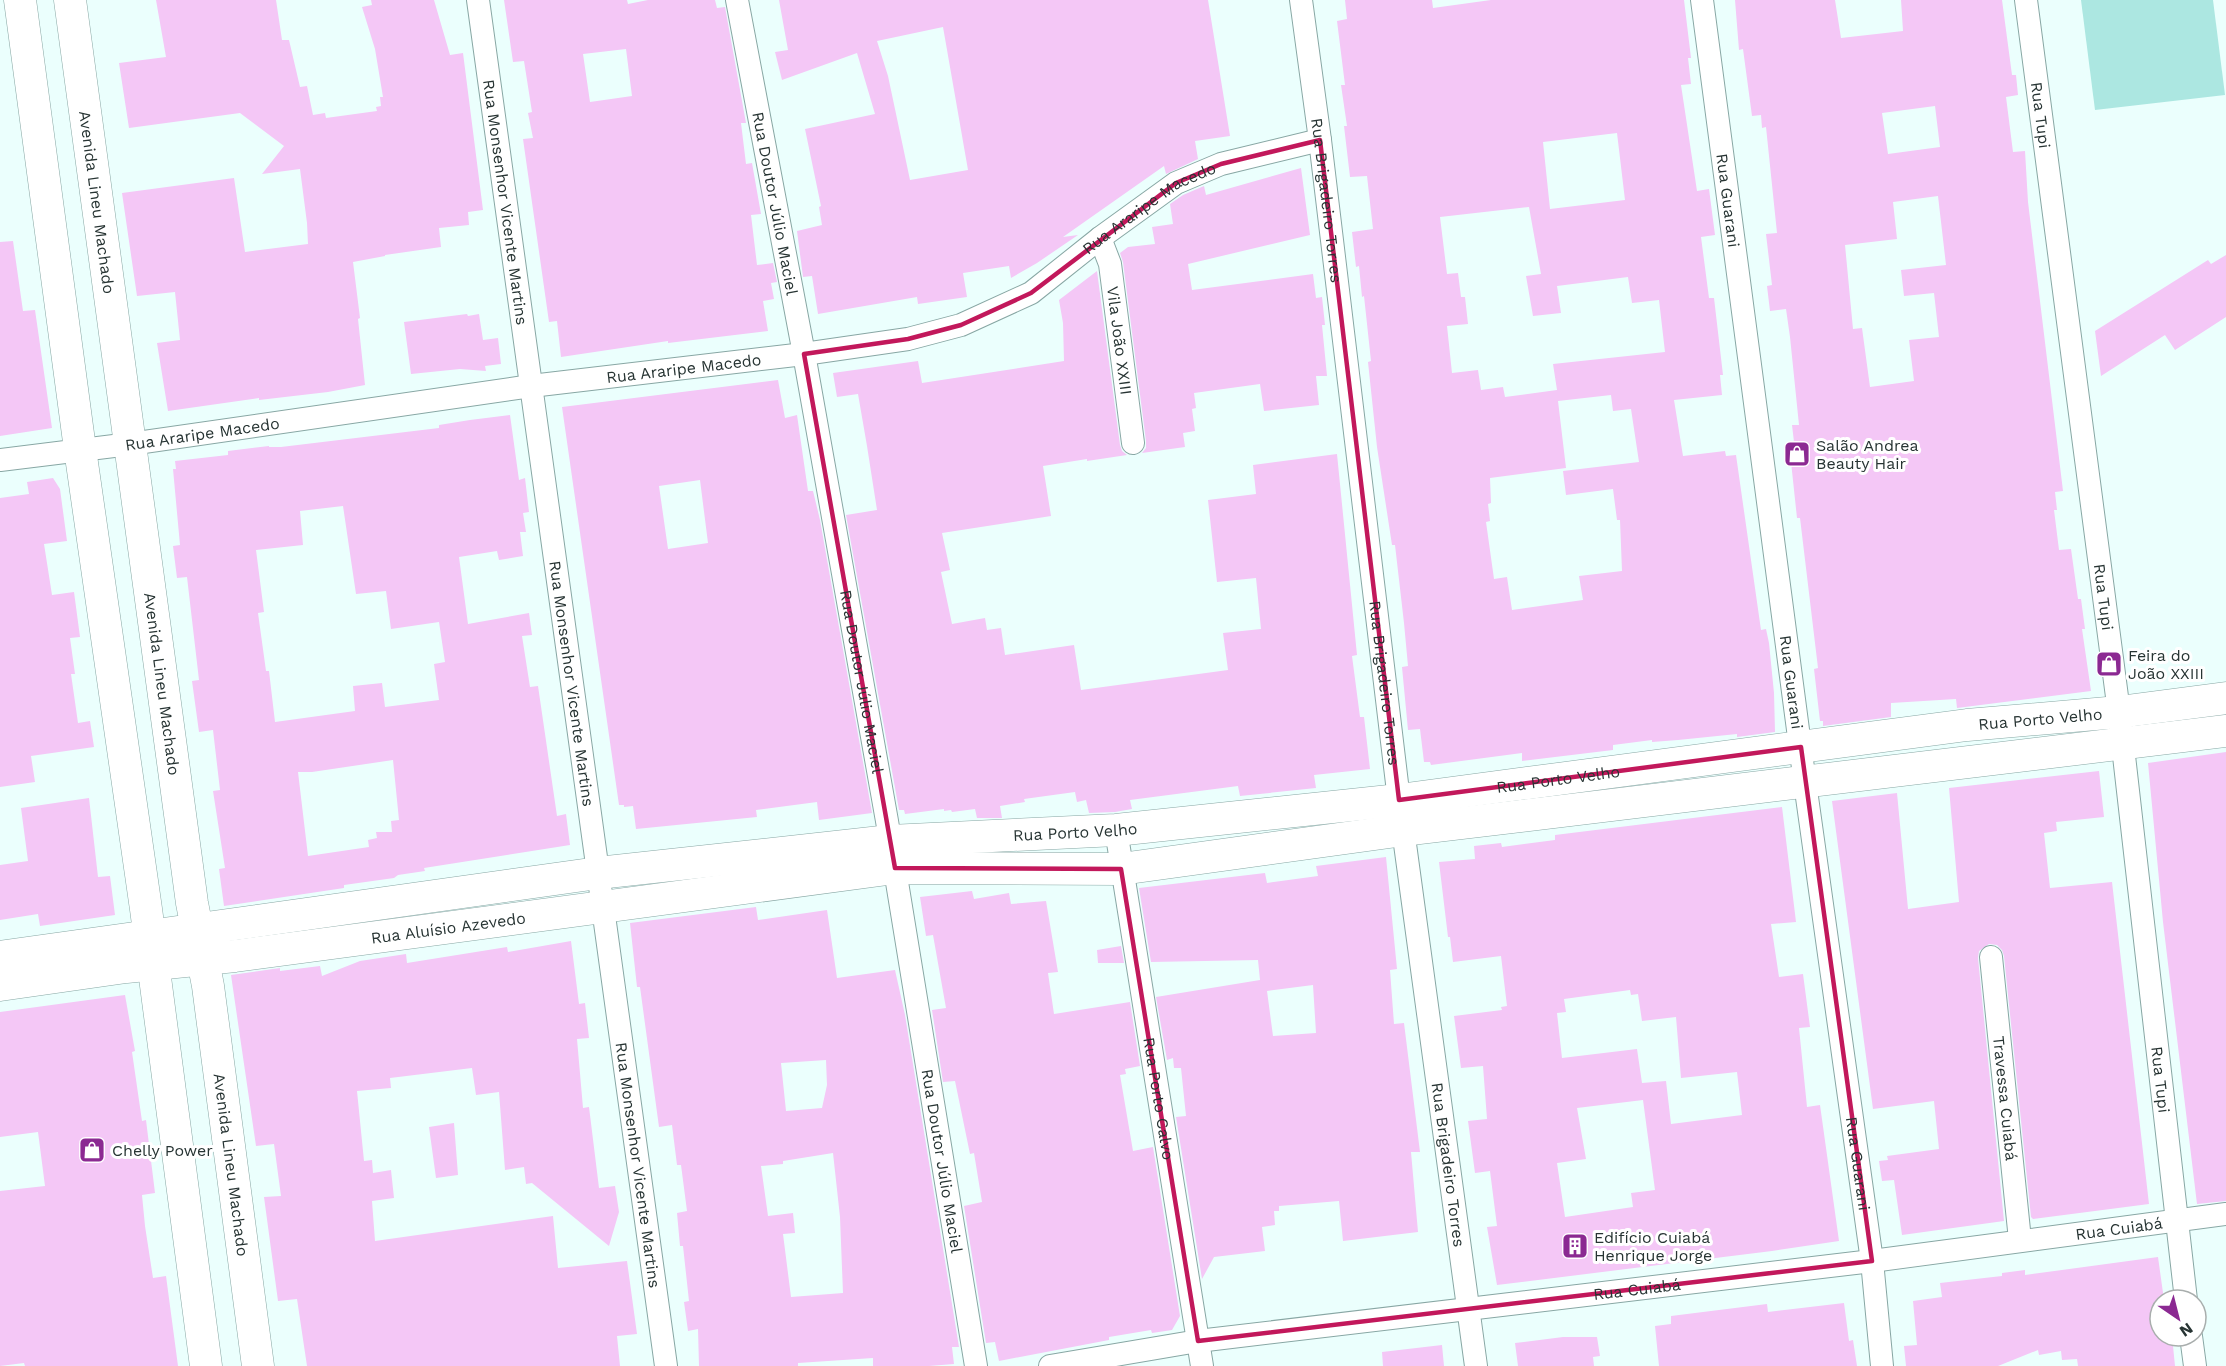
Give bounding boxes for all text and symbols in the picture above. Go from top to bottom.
street label: Rua Monsenhor Vicente Martins [479,78,532,326]
street label: Rua Tupi [2027,81,2054,149]
street label: Avenida Lineu Machado [75,110,119,295]
street label: Rua Doutor Júlio Maciel [748,110,802,297]
street label: Rua Brigadeiro Torres [1307,117,1346,284]
street label: Rua Guarani [1712,152,1743,248]
street label: Rua Araripe Macedo [1079,158,1219,258]
street label: Vila João XXIII [1103,285,1136,396]
street label: Rua Araripe Macedo [605,350,762,387]
street label: Rua Araripe Macedo [124,413,281,455]
place label: Salão Andrea Beauty Hair [1816,436,1919,473]
shop icon: Salão Andrea Beauty Hair [1782,439,1812,469]
street label: Rua Monsenhor Vicente Martins [545,560,598,808]
street label: Rua Tupi [2090,563,2117,631]
street label: Rua Doutor Júlio Maciel [836,588,887,775]
street label: Avenida Lineu Machado [140,591,184,777]
street label: Rua Brigadeiro Torres [1365,599,1404,766]
street label: Rua Guarani [1776,634,1807,730]
place label: Feira do João XXIII [2128,646,2204,683]
shop icon: Feira do João XXIII [2094,649,2124,679]
street label: Rua Porto Velho [1978,704,2103,734]
street label: Rua Porto Velho [1495,762,1621,797]
street label: Rua Porto Velho [1013,819,1138,845]
street label: Rua Aluísio Azevedo [370,908,527,948]
street label: Travessa Cuiabá [1989,1035,2021,1162]
street label: Rua Porto Calvo [1139,1036,1178,1161]
street label: Rua Monsenhor Vicente Martins [612,1041,664,1289]
street label: Rua Tupi [2147,1045,2174,1114]
street label: Rua Doutor Júlio Maciel [918,1068,966,1254]
street label: Avenida Lineu Machado [210,1072,252,1258]
street label: Rua Brigadeiro Torres [1428,1081,1469,1248]
street label: Rua Guarani [1842,1115,1874,1212]
shop icon: Chelly Power [77,1135,107,1165]
place label: Chelly Power [112,1141,213,1160]
street label: Rua Cuiabá [2074,1214,2164,1244]
place label: Edifício Cuiabá Henrique Jorge [1594,1228,1712,1265]
building icon: Edifício Cuiabá Henrique Jorge [1560,1231,1590,1261]
street label: Rua Cuiabá [1592,1275,1682,1304]
north arrow [2148,1288,2208,1348]
text: N [2176,1319,2197,1341]

